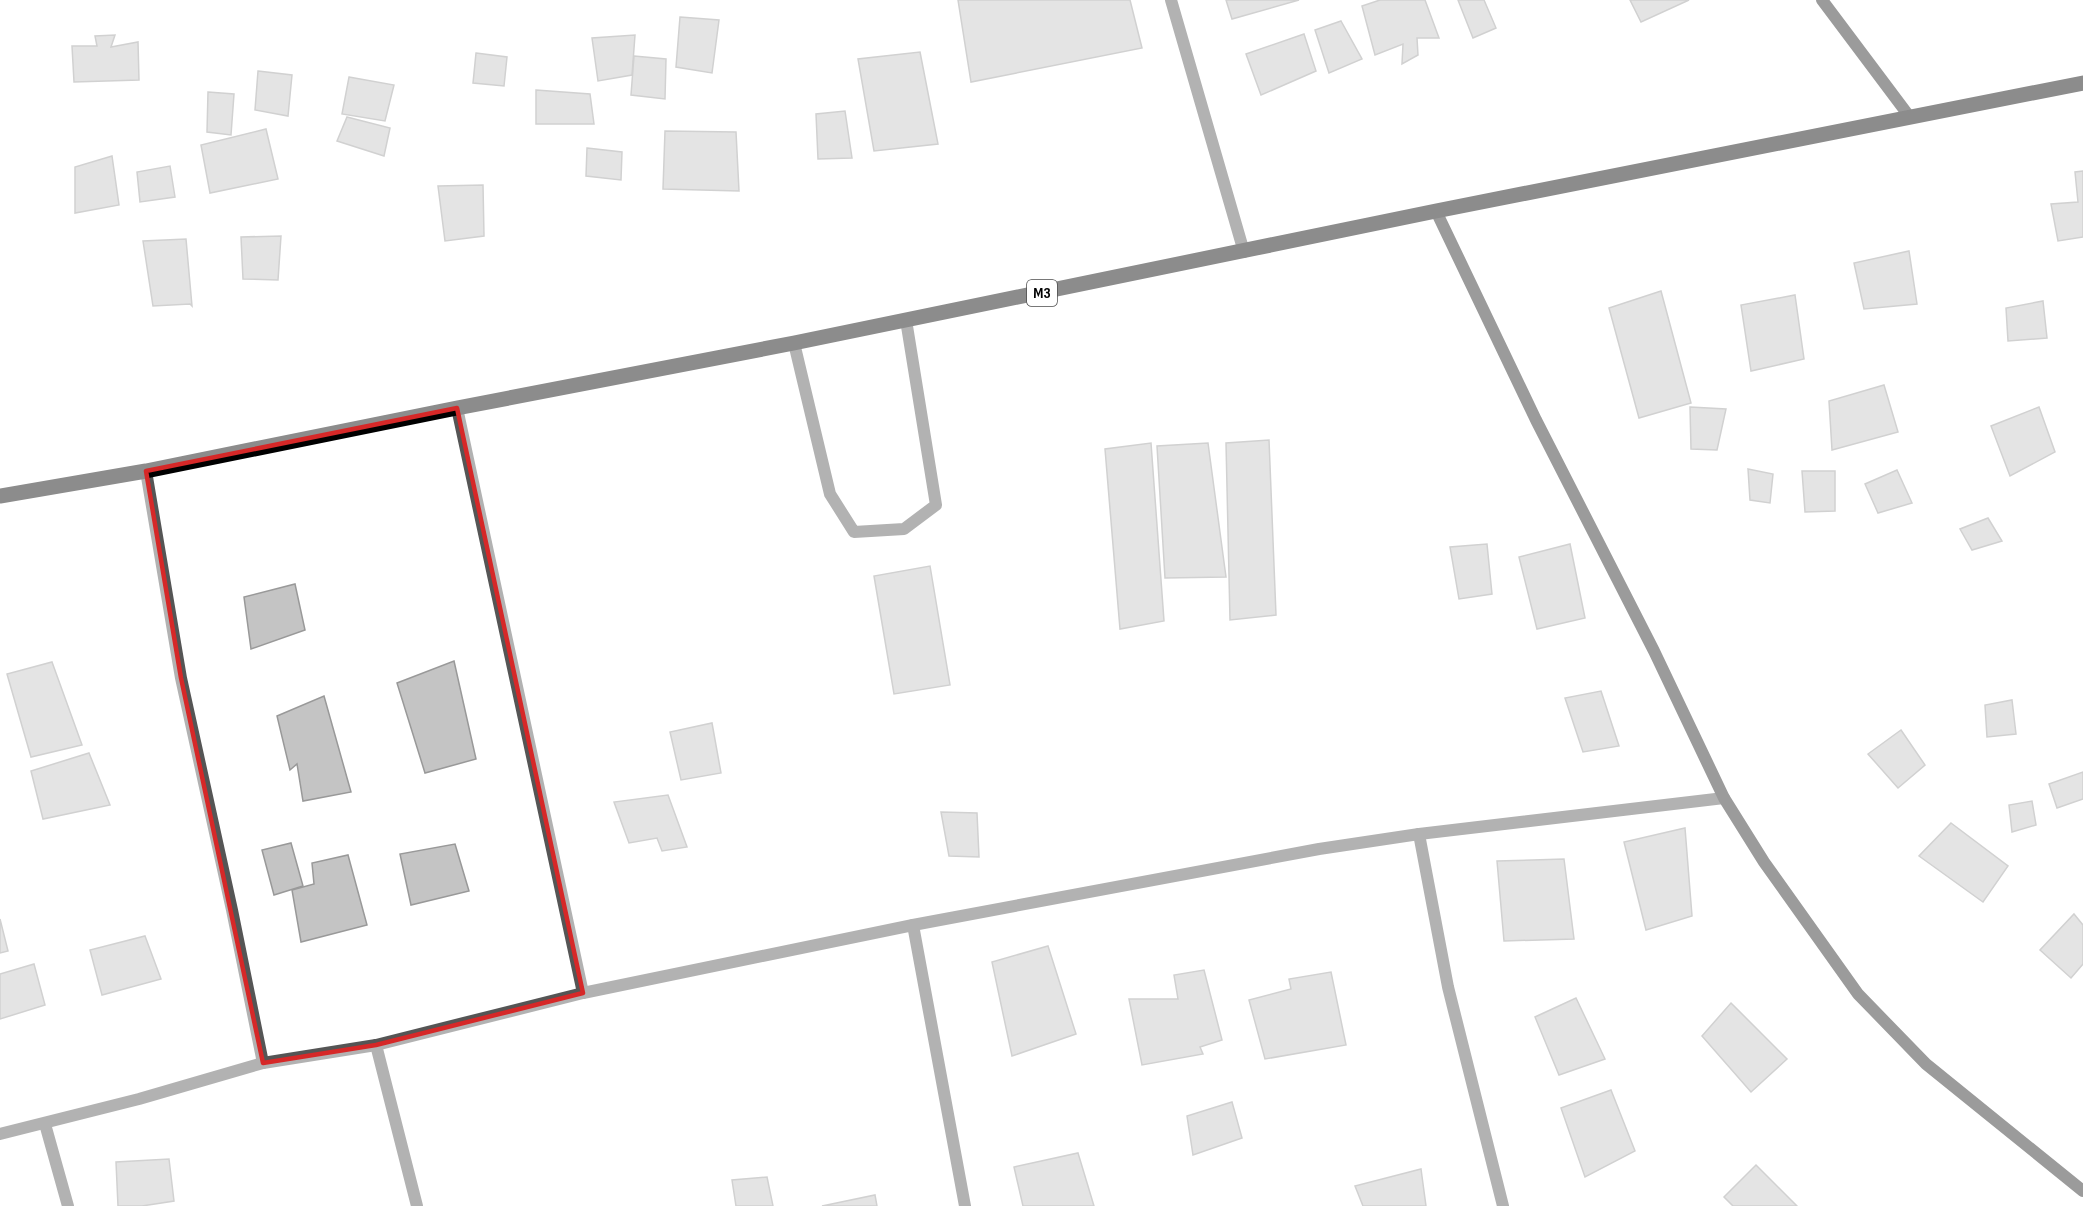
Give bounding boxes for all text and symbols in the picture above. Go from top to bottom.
road number: M3 [1027,280,1057,306]

